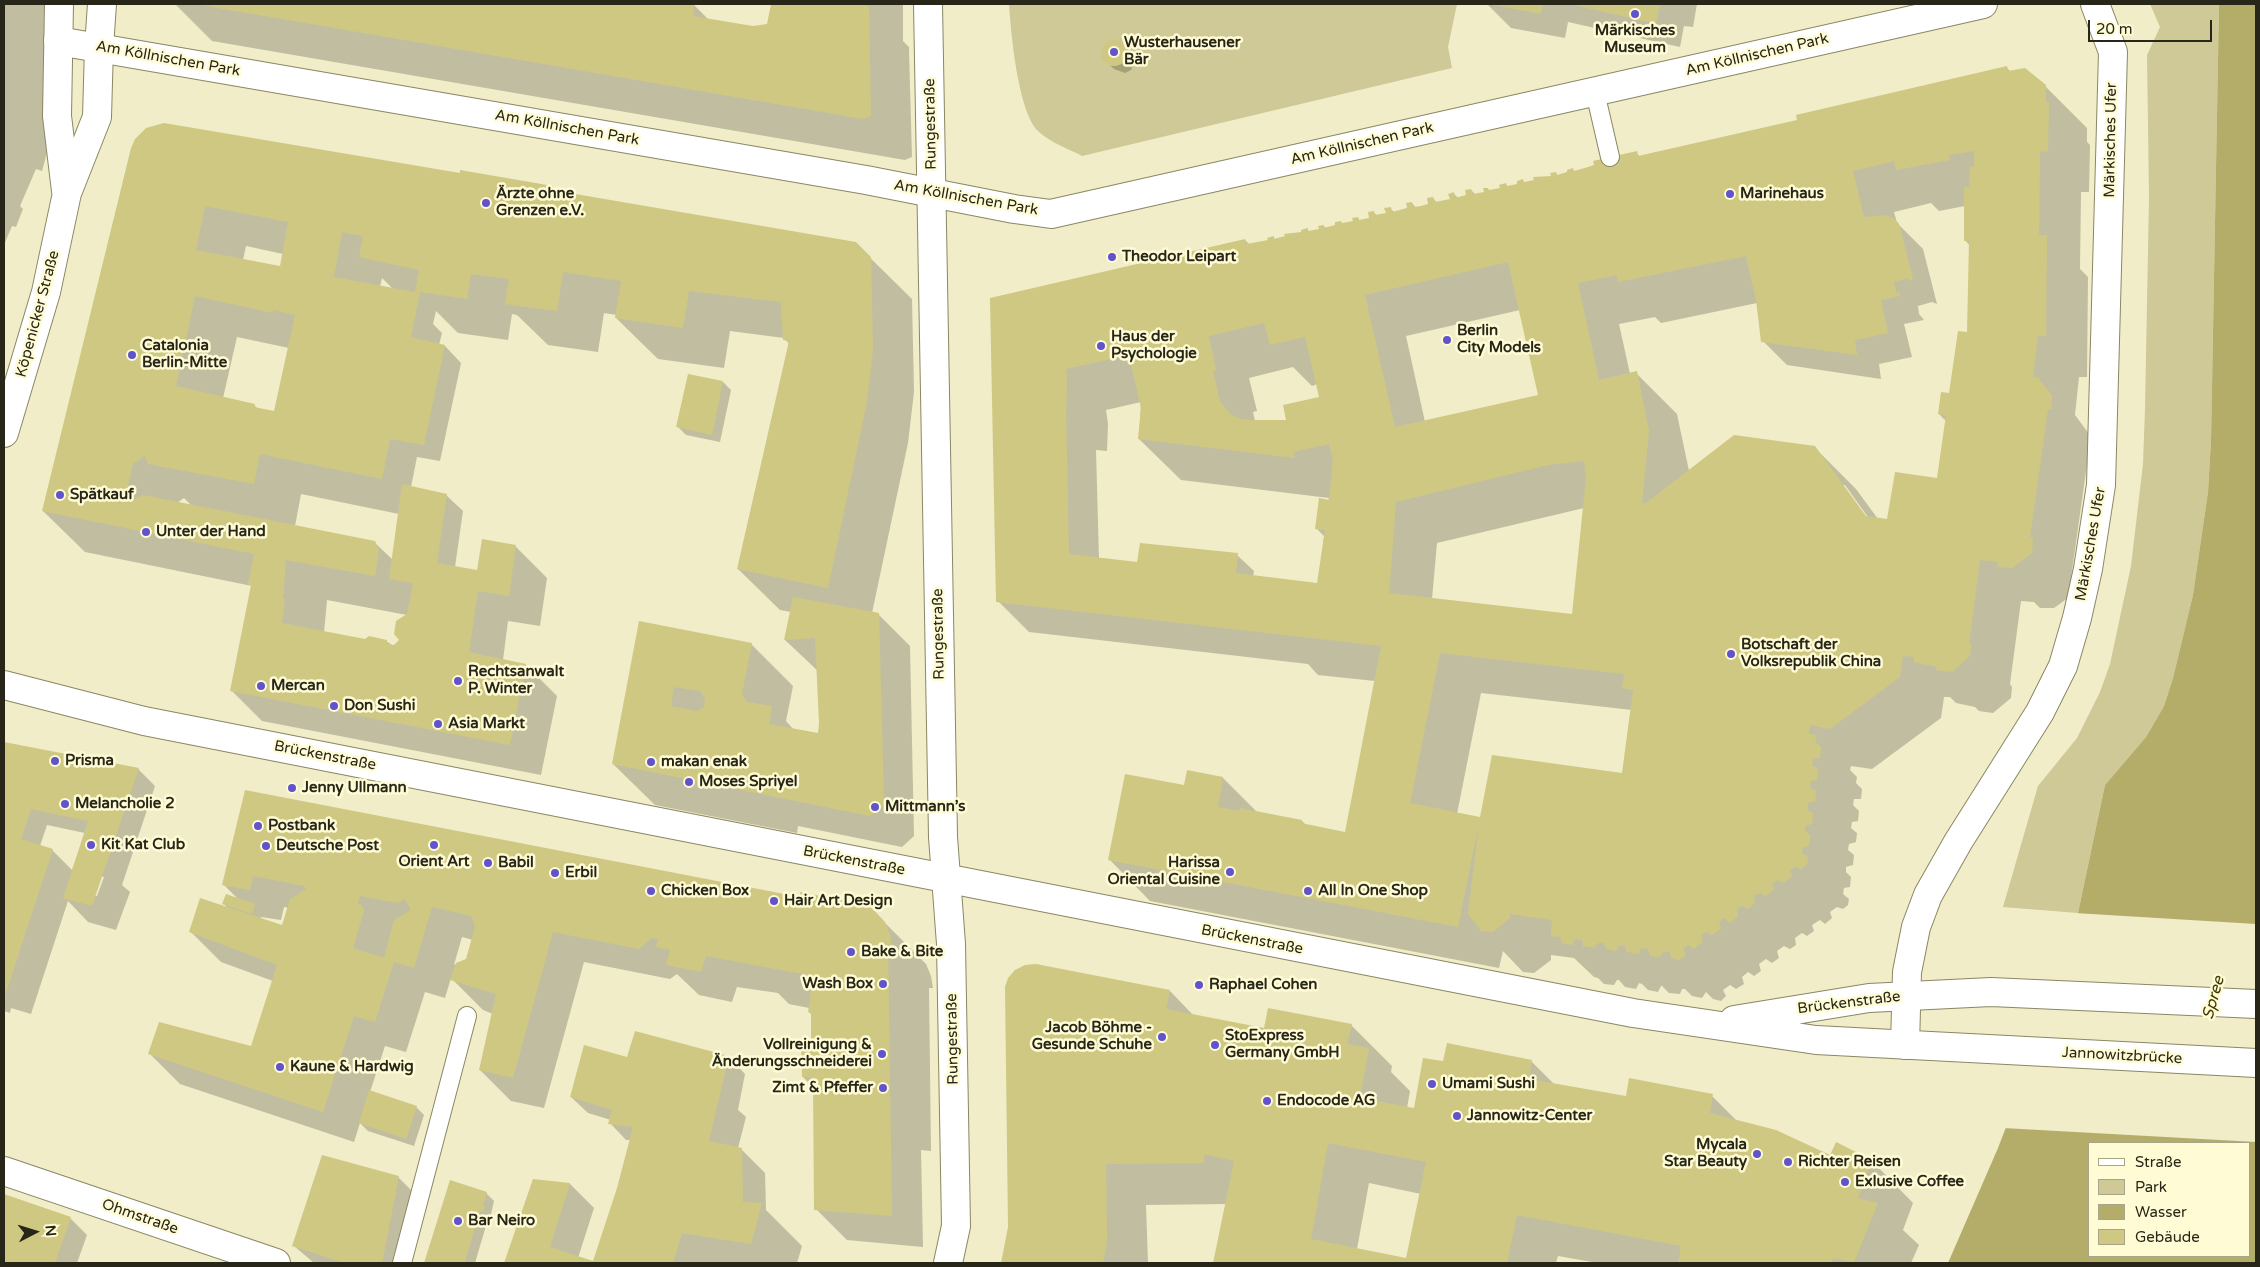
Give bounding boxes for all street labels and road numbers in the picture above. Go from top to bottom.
street label: Am Köllnischen Park [1684,30,1830,80]
street label: Am Köllnischen Park [94,37,242,81]
street label: Rungestraße [921,78,941,170]
street label: Märkisches Ufer [2101,82,2121,198]
street label: Am Köllnischen Park [493,106,641,150]
street label: Am Köllnischen Park [1289,119,1435,169]
street label: Am Köllnischen Park [892,176,1040,220]
street label: Köpenicker Straße [12,249,64,379]
street label: Märkisches Ufer [2072,486,2110,602]
street label: Rungestraße [929,588,949,680]
street label: Brückenstraße [272,737,378,775]
street label: Brückenstraße [801,842,907,880]
street label: Brückenstraße [1199,921,1305,959]
street label: Brückenstraße [1797,988,1901,1018]
street label: Rungestraße [943,993,963,1085]
street label: Jannowitzbrücke [2061,1044,2183,1068]
street label: Ohmstraße [99,1196,181,1238]

